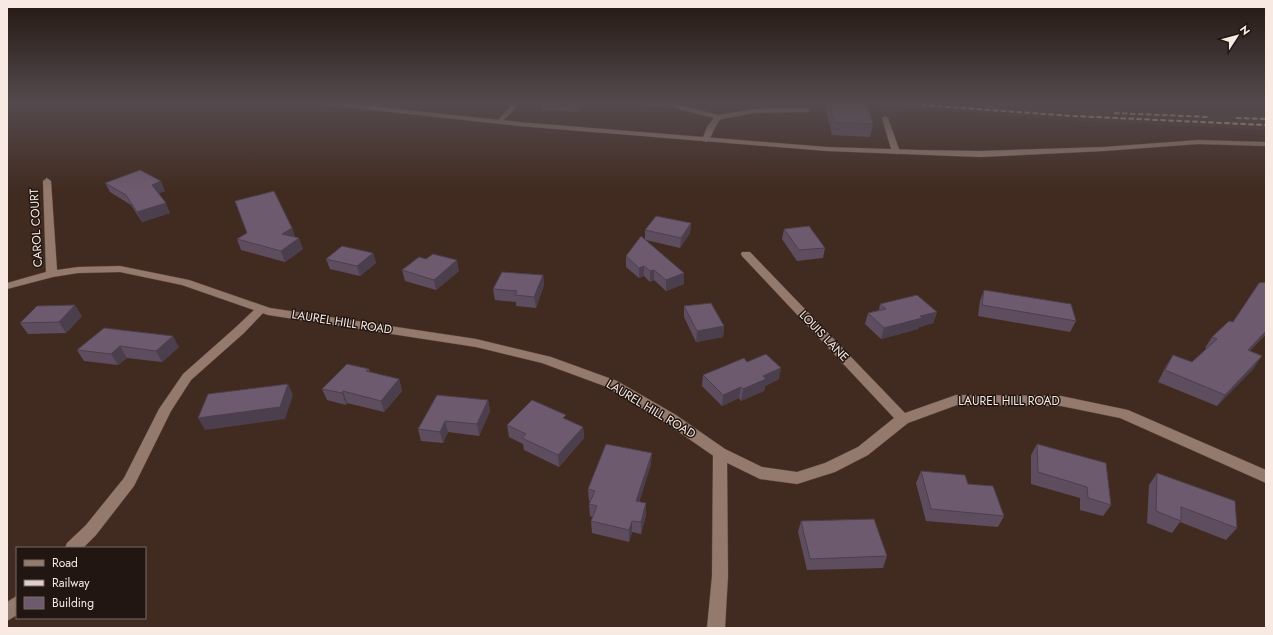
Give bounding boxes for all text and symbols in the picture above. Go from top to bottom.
north arrow [1217,16,1257,56]
text: N [1236,22,1254,38]
street label: CAROL COURT [25,188,47,268]
street label: LAUREL HILL ROAD [291,305,393,339]
street label: LOUIS LANE [795,306,853,366]
street label: LAUREL HILL ROAD [603,375,699,443]
street label: LAUREL HILL ROAD [958,392,1060,410]
legend [16,547,146,619]
text: Road [52,554,78,572]
text: Railway [52,574,90,592]
text: Building [52,594,94,612]

